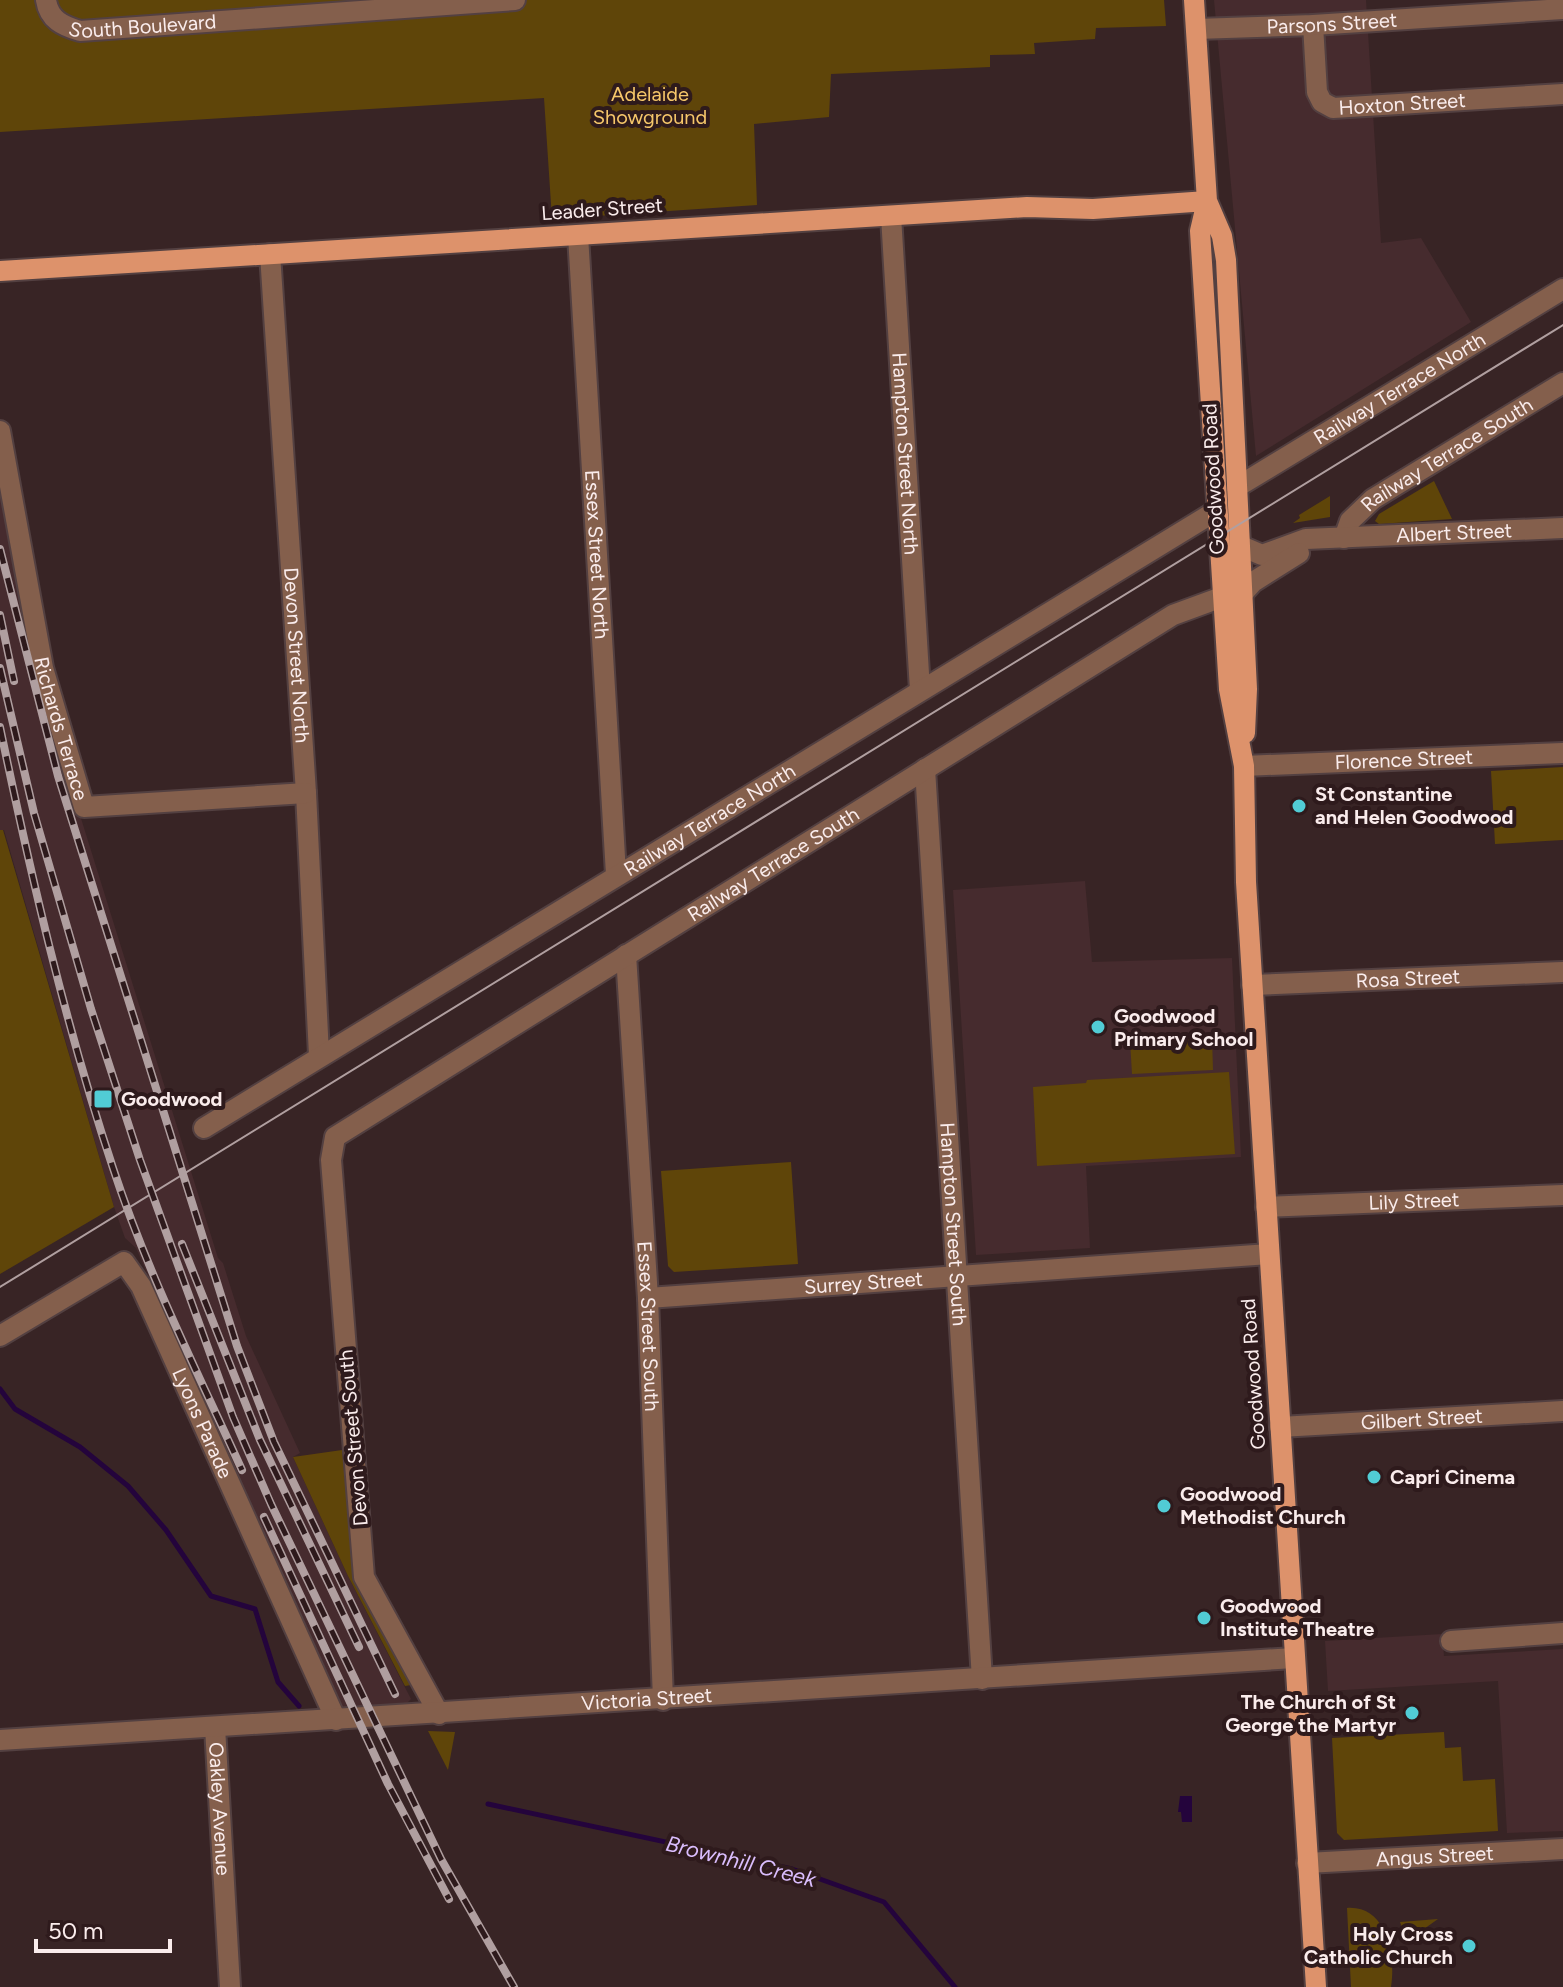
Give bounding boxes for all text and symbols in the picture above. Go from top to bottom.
street label: Parsons Street [1266,8,1398,39]
street label: South Boulevard [66,9,217,43]
park label: Adelaide Showground [593,82,707,129]
street label: Hoxton Street [1338,88,1466,120]
street label: Leader Street [540,193,664,225]
street label: Railway Terrace North [1309,327,1490,450]
street label: Hampton Street North [887,352,924,556]
street label: Railway Terrace South [1356,392,1537,516]
street label: Goodwood Road [1197,403,1229,555]
street label: Essex Street North [580,469,614,640]
street label: Albert Street [1396,518,1513,547]
street label: Devon Street North [279,567,315,744]
street label: Richards Terrace [29,655,93,803]
street label: Florence Street [1334,745,1474,774]
street label: Railway Terrace North [619,758,800,881]
place label: St Constantine and Helen Goodwood [1315,782,1513,829]
marker: St Constantine and Helen Goodwood [1290,797,1308,815]
street label: Railway Terrace South [683,802,863,927]
street label: Rosa Street [1355,964,1461,993]
place label: Goodwood Primary School [1114,1004,1253,1051]
marker: Goodwood Primary School [1089,1018,1107,1036]
place label: Goodwood [121,1087,223,1111]
marker: Goodwood [92,1088,114,1110]
street label: Hampton Street South [935,1122,972,1327]
street label: Lily Street [1368,1187,1460,1215]
street label: Essex Street South [632,1240,664,1412]
street label: Surrey Street [803,1267,924,1299]
street label: Goodwood Road [1236,1298,1270,1450]
street label: Devon Street South [333,1349,373,1527]
street label: Lyons Parade [167,1364,238,1482]
street label: Gilbert Street [1360,1404,1483,1434]
place label: Capri Cinema [1390,1465,1515,1489]
marker: Capri Cinema [1365,1468,1383,1486]
place label: Goodwood Methodist Church [1180,1482,1346,1529]
marker: Goodwood Methodist Church [1155,1497,1173,1515]
place label: Goodwood Institute Theatre [1220,1594,1374,1641]
marker: Goodwood Institute Theatre [1195,1609,1213,1627]
street label: Victoria Street [581,1683,713,1715]
place label: The Church of St George the Martyr [1225,1690,1396,1737]
marker: The Church of St George the Martyr [1403,1704,1421,1722]
street label: Oakley Avenue [204,1741,236,1876]
water label: Brownhill Creek [663,1830,820,1893]
street label: Angus Street [1375,1841,1494,1871]
scale bar [36,1903,170,1953]
text: 50 m [48,1916,104,1945]
place label: Holy Cross Catholic Church [1304,1922,1453,1969]
marker: Holy Cross Catholic Church [1460,1937,1478,1955]

